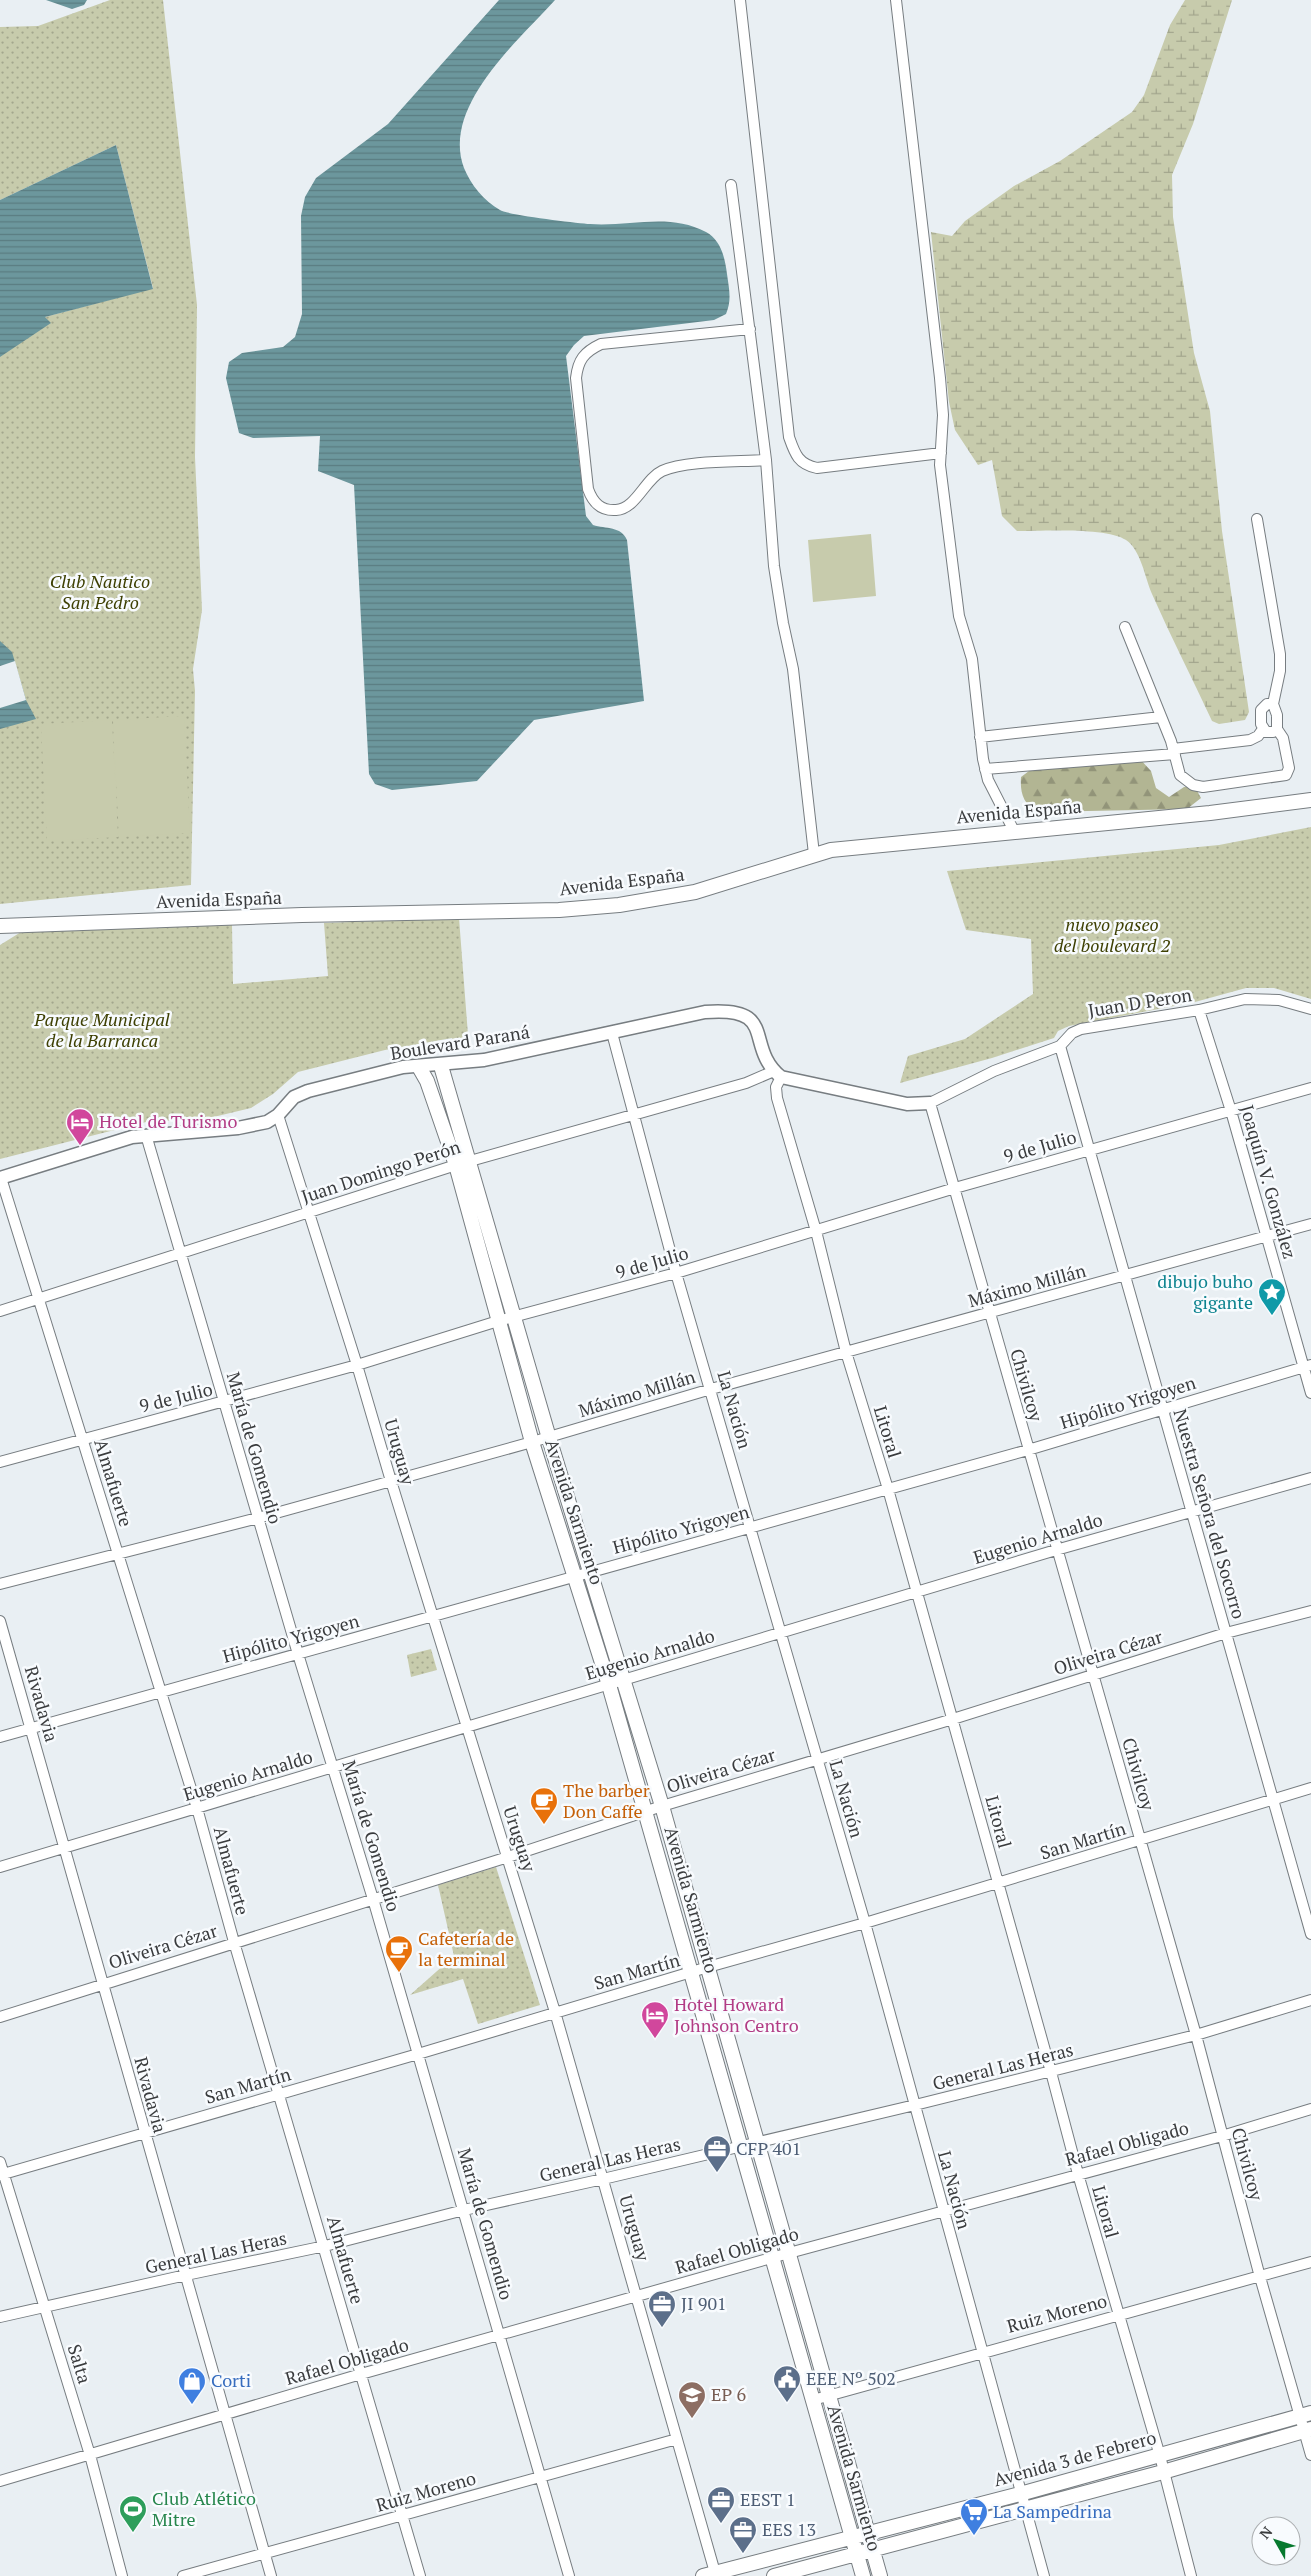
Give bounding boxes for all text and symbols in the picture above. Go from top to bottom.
park label: Club Nautico San Pedro [50,569,150,614]
street label: Avenida España [955,794,1083,828]
street label: Avenida España [558,861,686,901]
street label: Avenida España [156,885,282,913]
park label: nuevo paseo del boulevard 2 [1054,912,1171,957]
street label: Juan D Peron [1086,982,1194,1022]
park label: Parque Municipal de la Barranca [33,1007,170,1052]
street label: Boulevard Paraná [389,1019,531,1065]
street label: Joaquín V. González [1236,1102,1302,1261]
hotel icon: Hotel de Turismo [65,1107,95,1146]
place label: Hotel de Turismo [99,1109,237,1133]
street label: 9 de Julio [1001,1124,1079,1168]
street label: Juan Domingo Perón [298,1134,463,1208]
street label: 9 de Julio [613,1240,691,1284]
street label: Máximo Millán [965,1258,1089,1312]
place label: dibujo buho gigante [1157,1269,1253,1314]
place icon: dibujo buho gigante [1257,1277,1287,1316]
street label: Chivilcoy [1005,1346,1049,1425]
street label: Máximo Millán [575,1364,698,1422]
street label: La Nación [712,1368,758,1452]
street label: María de Gomendio [222,1369,288,1526]
street label: Hipólito Yrigoyen [1057,1370,1199,1434]
street label: 9 de Julio [137,1376,215,1418]
street label: Litoral [869,1403,907,1461]
street label: Nuestra Señora del Socorro [1168,1406,1251,1622]
street label: Uruguay [379,1416,421,1488]
street label: Almafuerte [89,1436,139,1530]
street label: Avenida Sarmiento [540,1436,610,1587]
street label: Hipólito Yrigoyen [610,1499,752,1559]
street label: Eugenio Arnaldo [970,1507,1105,1569]
street label: Hipólito Yrigoyen [220,1608,362,1668]
street label: Eugenio Arnaldo [582,1623,717,1685]
street label: Oliveira Cézar [1050,1624,1165,1680]
street label: Rivadavia [20,1663,64,1744]
street label: Chivilcoy [1117,1735,1161,1814]
street label: Oliveira Cézar [663,1742,778,1798]
street label: Eugenio Arnaldo [180,1744,315,1806]
street label: María de Gomendio [338,1757,406,1914]
street label: La Nación [824,1757,870,1841]
place label: The barber Don Caffe [563,1778,650,1823]
cafe icon: The barber Don Caffe [529,1786,559,1825]
street label: Litoral [980,1793,1017,1851]
street label: Uruguay [498,1803,542,1875]
street label: San Martín [1037,1816,1129,1864]
street label: Almafuerte [209,1824,255,1918]
street label: Avenida Sarmiento [660,1824,724,1976]
street label: Oliveira Cézar [105,1918,220,1974]
place label: Cafetería de la terminal [418,1926,514,1971]
cafe icon: Cafetería de la terminal [384,1934,414,1973]
street label: San Martín [591,1947,683,1995]
place label: Hotel Howard Johnson Centro [674,1992,799,2037]
hotel icon: Hotel Howard Johnson Centro [640,2000,670,2039]
street label: General Las Heras [930,2037,1076,2095]
street label: Rivadavia [129,2054,173,2135]
street label: San Martín [202,2061,294,2109]
street label: Rafael Obligado [1062,2115,1191,2171]
street label: Chivilcoy [1227,2125,1269,2204]
street label: General Las Heras [537,2131,683,2187]
office icon: CFP 401 [702,2134,732,2173]
place label: CFP 401 [736,2136,801,2160]
street label: María de Gomendio [453,2145,519,2302]
street label: La Nación [933,2148,977,2232]
street label: Litoral [1087,2183,1125,2241]
street label: Uruguay [614,2192,656,2264]
street label: Almafuerte [322,2213,370,2307]
street label: Rafael Obligado [672,2221,801,2279]
street label: General Las Heras [143,2225,289,2279]
street label: Ruiz Moreno [1004,2288,1109,2338]
office icon: JI 901 [647,2289,677,2328]
place label: JI 901 [681,2291,727,2315]
street label: Rafael Obligado [282,2332,411,2390]
street label: Salta [63,2341,97,2386]
public building icon: EEE Nº 502 [772,2364,802,2403]
shop icon: Corti [177,2366,207,2405]
place label: EEE Nº 502 [806,2366,896,2390]
place label: Corti [211,2368,251,2392]
school or university icon: EP 6 [677,2380,707,2419]
place label: EP 6 [711,2382,747,2406]
street label: Avenida Sarmiento [823,2402,887,2554]
street label: Avenida 3 de Febrero [991,2425,1159,2491]
street label: Ruiz Moreno [373,2465,478,2517]
office icon: EEST 1 [706,2485,736,2524]
place label: Club Atlético Mitre [152,2486,256,2531]
place label: EEST 1 [740,2487,796,2511]
sports icon: Club Atlético Mitre [118,2494,148,2533]
supermarket icon: La Sampedrina [959,2497,989,2536]
place label: La Sampedrina [993,2499,1112,2523]
office icon: EES 13 [728,2515,758,2554]
north arrow [1251,2516,1301,2566]
place label: EES 13 [762,2517,816,2541]
text: N [1255,2522,1276,2543]

